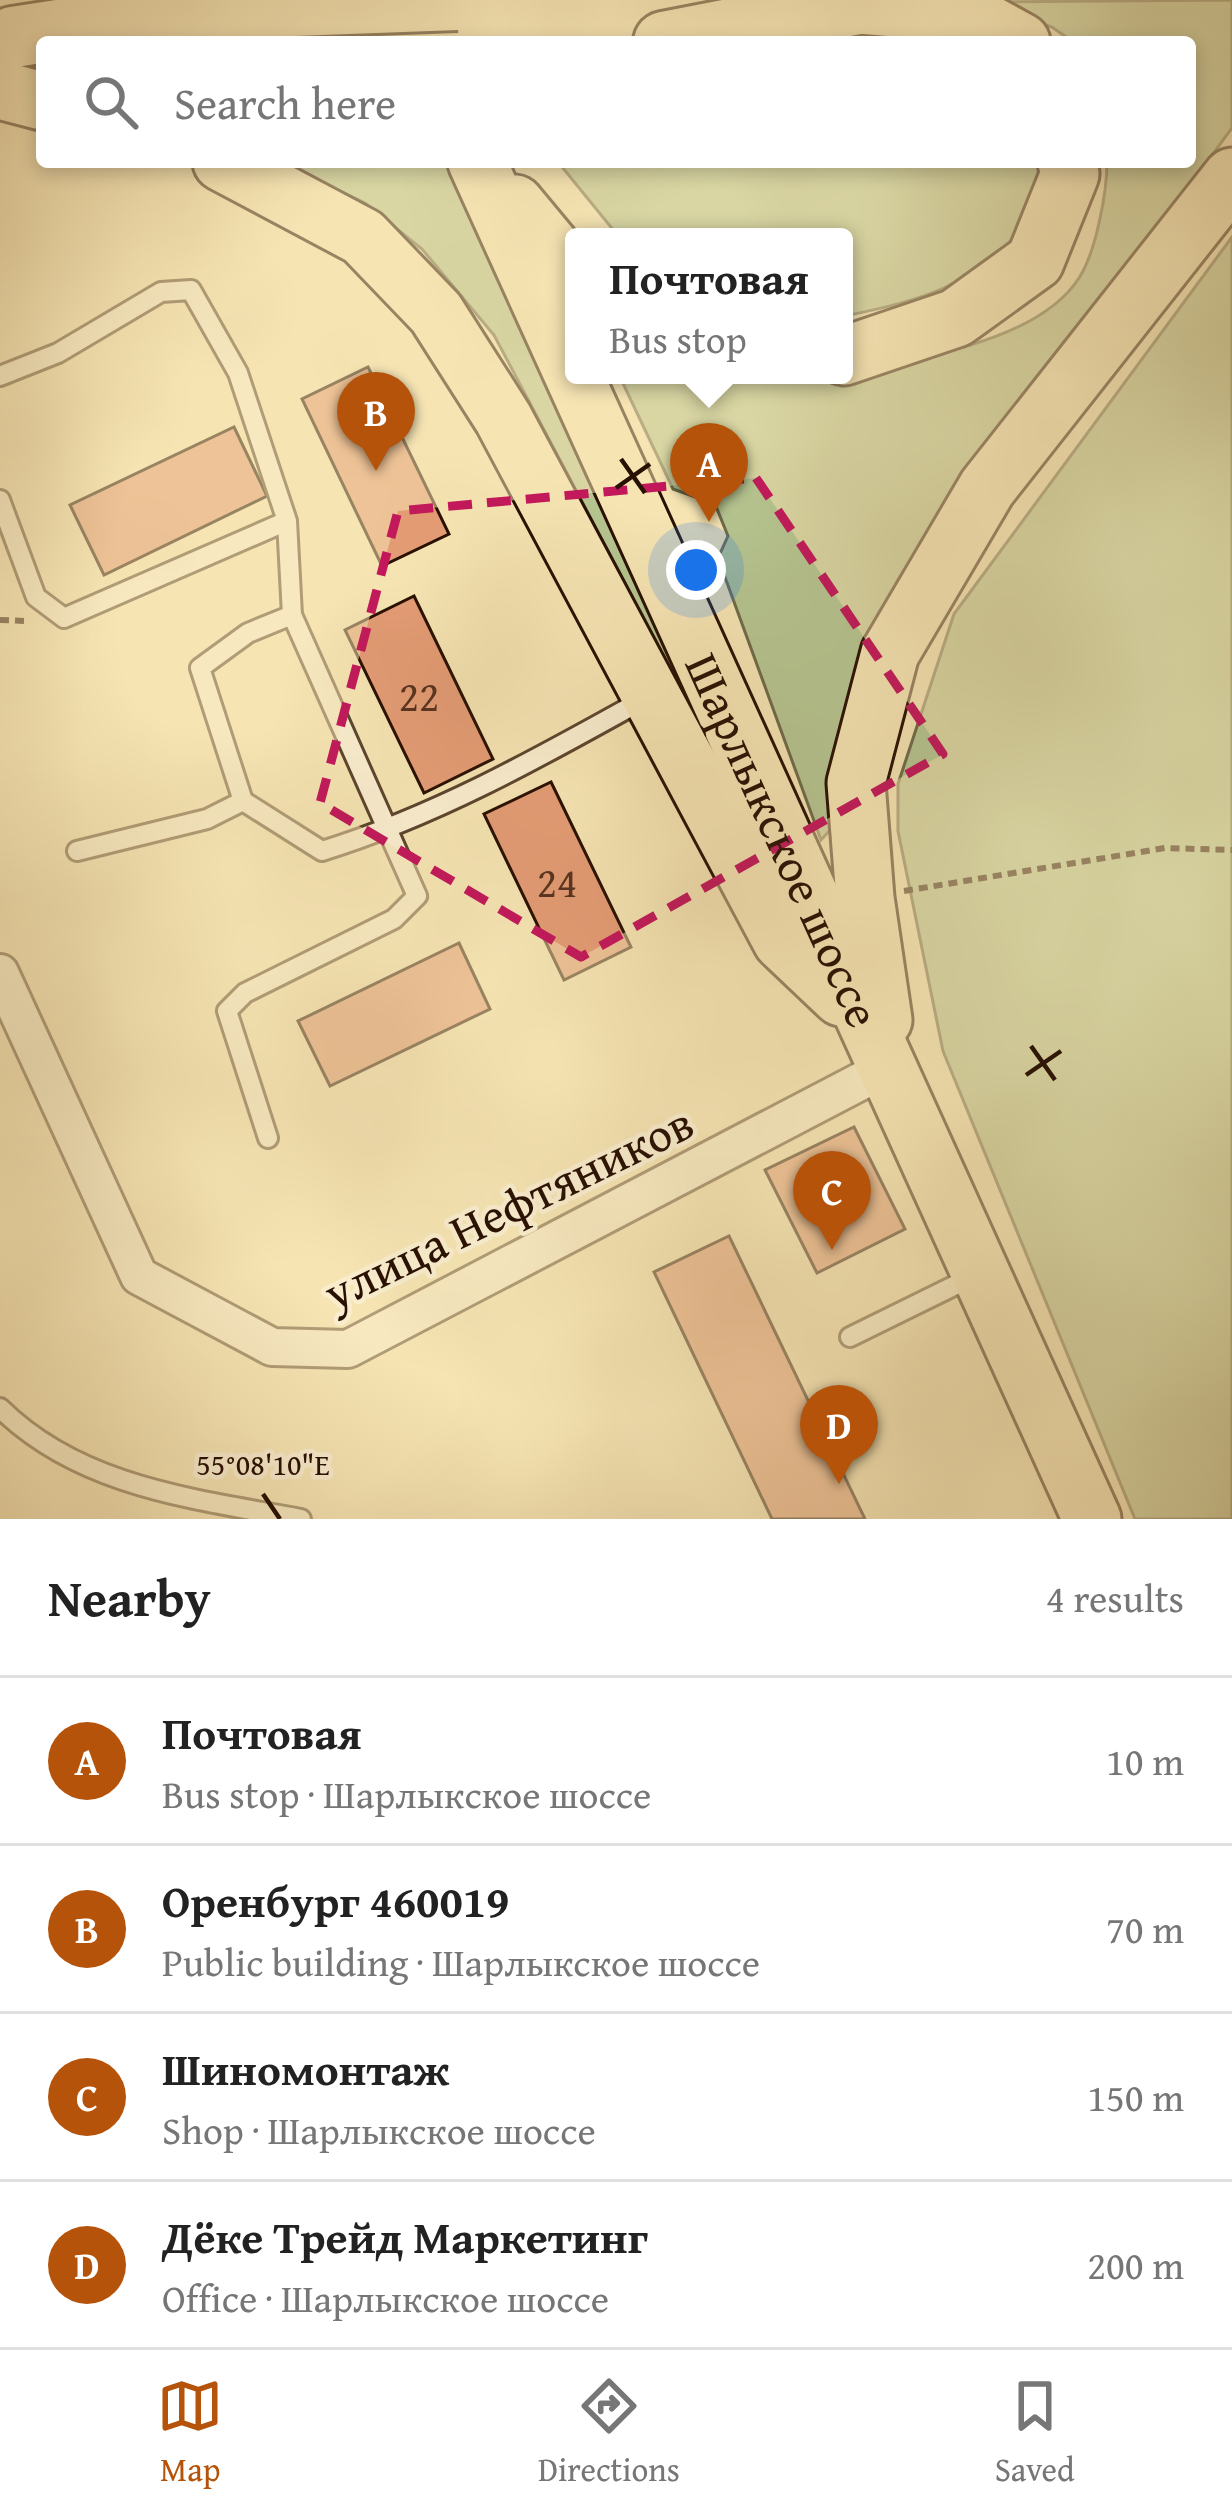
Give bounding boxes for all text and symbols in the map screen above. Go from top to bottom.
search box [36,36,1196,168]
icon: search [78,69,144,135]
text: Search here [174,70,396,135]
popup [565,228,853,384]
text: Почтовая [609,245,809,310]
text: Bus stop [609,310,747,367]
pin: B [337,372,415,471]
pin: A [670,423,748,522]
your location [666,540,726,600]
street label: Шарлыкское шоссе [668,641,900,1038]
house number: 22 [399,665,439,726]
house number: 24 [537,851,577,912]
street label: улица Нефтяников [310,1087,705,1328]
pin: C [793,1151,871,1250]
pin: D [800,1385,878,1484]
text: 55°08'10"E [196,1442,330,1486]
text: Nearby [48,1560,211,1635]
text: 4 results [1046,1569,1184,1626]
text: Почтовая [162,1700,362,1765]
text: A [75,1732,99,1789]
text: 10 m [1106,1732,1184,1789]
text: Bus stop · Шарлыкское шоссе [162,1765,651,1822]
text: Оренбург 460019 [162,1868,509,1933]
text: B [75,1900,99,1957]
text: 70 m [1106,1900,1184,1957]
text: Public building · Шарлыкское шоссе [162,1933,760,1990]
text: Шиномонтаж [162,2036,449,2101]
text: C [76,2068,98,2125]
text: 150 m [1087,2068,1184,2125]
text: Shop · Шарлыкское шоссе [162,2101,596,2158]
text: Дёке Трейд Маркетинг [162,2204,648,2269]
text: D [74,2236,100,2293]
text: 200 m [1087,2236,1184,2293]
text: Office · Шарлыкское шоссе [162,2269,609,2326]
tab: Map [157,2373,223,2493]
tab: Directions [538,2373,680,2493]
tab: Saved [995,2373,1075,2493]

